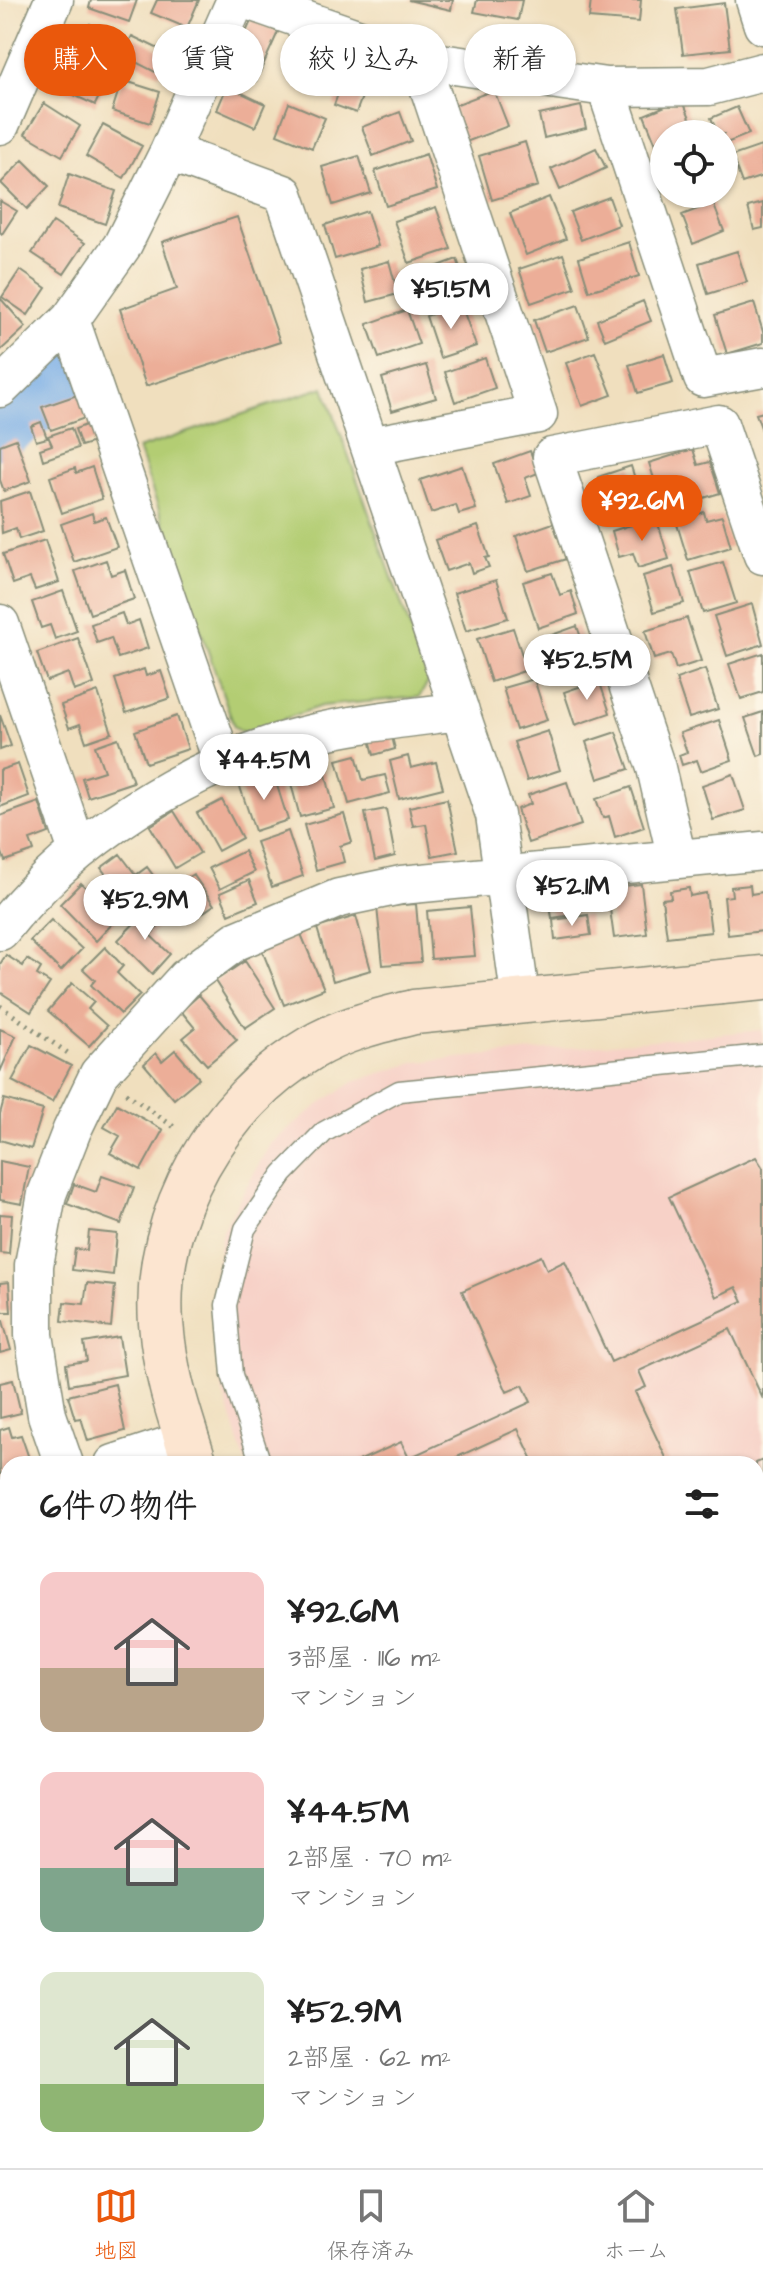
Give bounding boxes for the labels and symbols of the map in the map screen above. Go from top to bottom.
pin: ¥51.5M [386,263,516,331]
pin: ¥92.6M [577,475,707,543]
pin: ¥52.5M [522,634,652,702]
pin: ¥44.5M [199,734,329,802]
pin: ¥52.1M [507,860,637,928]
pin: ¥52.9M [80,874,210,942]

